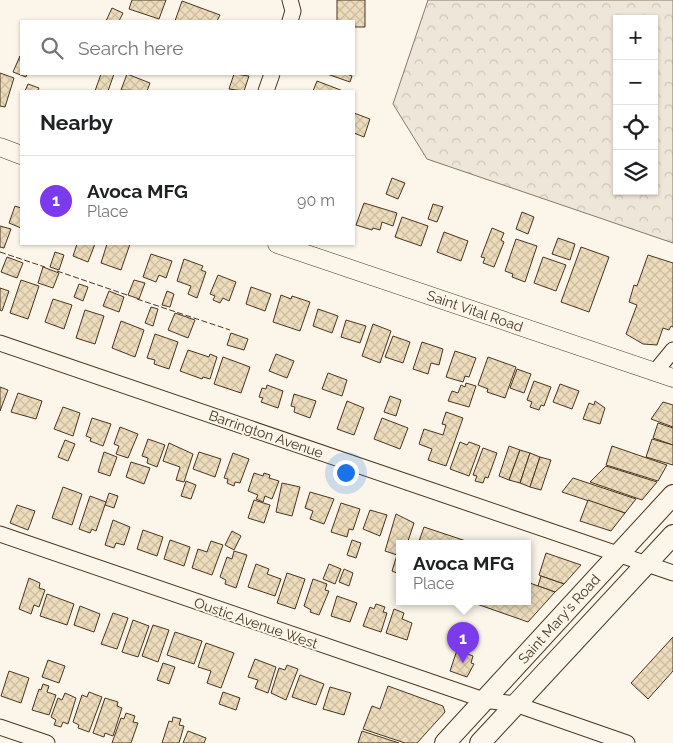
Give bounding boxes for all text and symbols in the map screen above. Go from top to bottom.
map controls [613,15,658,195]
button: + [613,15,658,60]
search box [20,20,355,75]
icon: search [38,34,66,62]
text: Search here [78,37,184,59]
button: − [613,60,658,105]
button: locate [613,105,658,150]
text: Nearby [40,110,113,135]
button: layers [613,150,658,195]
text: Avoca MFG [87,180,188,202]
text: 1 [52,191,60,210]
text: 90 m [297,191,335,210]
text: Place [87,202,128,221]
street label: Saint Vital Road [425,287,525,335]
street label: Barrington Avenue [207,407,325,461]
your location [333,460,359,486]
popup [396,540,531,605]
text: Avoca MFG [413,552,514,574]
street label: Saint Mary's Road [515,571,603,667]
text: Place [413,574,454,593]
street label: Oustic Avenue West [192,594,320,652]
pin: 1 [447,622,479,663]

